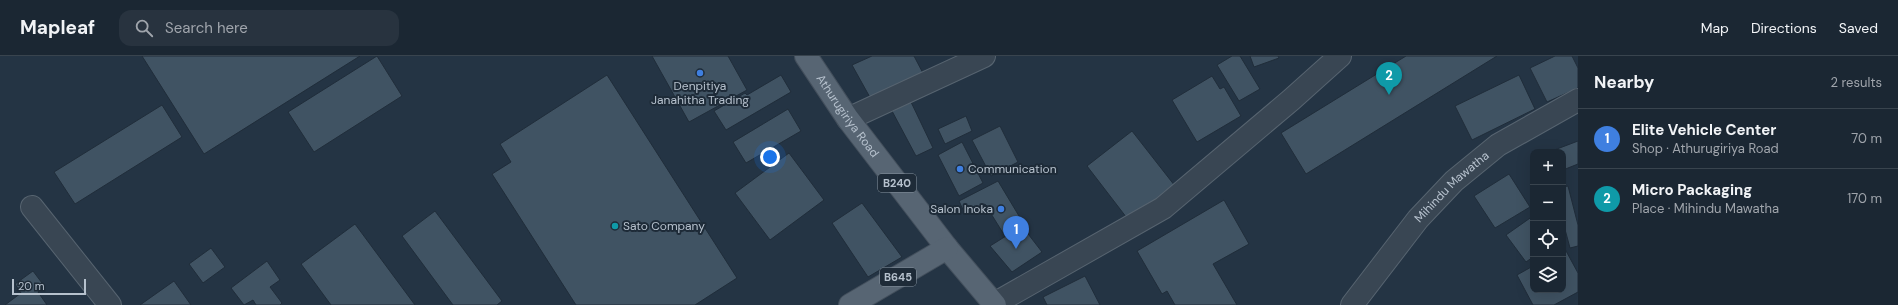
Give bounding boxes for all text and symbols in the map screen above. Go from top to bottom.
search box [119,10,399,46]
text: Mapleaf [20,15,95,40]
icon: search [133,17,155,39]
text: Search here [165,18,248,38]
text: Map [1701,19,1729,37]
text: Directions [1751,19,1817,37]
text: Saved [1839,19,1878,37]
pin: 2 [1376,62,1402,95]
marker: Denpitiya Janahitha Trading [695,68,705,78]
street label: Athurugiriya Road [813,71,883,161]
text: Nearby [1594,71,1654,93]
text: 2 results [1831,74,1882,91]
place label: Denpitiya Janahitha Trading [651,78,749,108]
text: Elite Vehicle Center [1632,120,1776,140]
text: 1 [1605,130,1609,147]
text: 70 m [1851,130,1882,147]
text: Shop · Athurugiriya Road [1632,140,1779,157]
your location [760,147,780,167]
street label: Mihindu Mawatha [1411,148,1492,226]
map controls [1530,149,1566,293]
button: + [1530,149,1566,185]
place label: Communication [968,161,1057,177]
marker: Communication [955,164,965,174]
road number: B240 [878,174,916,192]
text: Micro Packaging [1632,180,1752,200]
button: − [1530,185,1566,221]
text: 2 [1603,190,1611,207]
text: 170 m [1847,190,1882,207]
text: Place · Mihindu Mawatha [1632,200,1779,217]
place label: Salon Inoka [930,201,993,217]
marker: Salon Inoka [996,204,1006,214]
pin: 1 [1003,216,1029,249]
place label: Sato Company [623,218,705,234]
marker: Sato Company [610,221,620,231]
button: locate [1530,221,1566,257]
button: layers [1530,257,1566,293]
road number: B645 [880,268,916,286]
scale bar [12,277,86,296]
text: 20 m [18,279,44,293]

